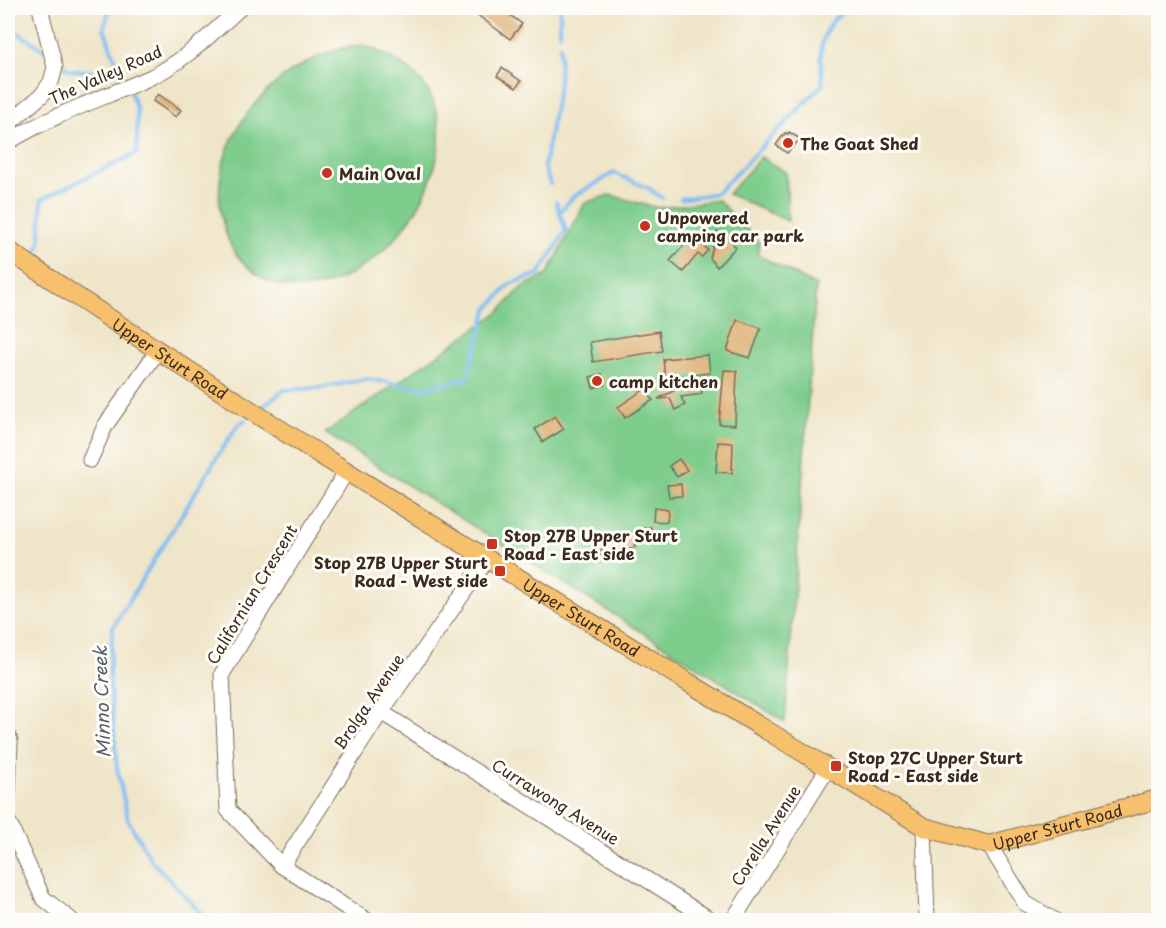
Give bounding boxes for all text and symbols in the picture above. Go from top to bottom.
street label: The Valley Road [45,38,165,110]
place label: The Goat Shed [800,131,918,155]
marker: The Goat Shed [781,136,795,150]
place label: Main Oval [339,161,421,185]
marker: Main Oval [320,166,334,180]
place label: Unpowered camping car park [657,205,804,247]
marker: Unpowered camping car park [638,219,652,233]
street label: Upper Sturt Road [108,312,233,405]
place label: camp kitchen [609,369,718,393]
marker: camp kitchen [590,374,604,388]
street label: Californian Crescent [200,519,303,669]
place label: Stop 27B Upper Sturt Road - East side [504,523,678,565]
marker: Stop 27B Upper Sturt Road - East side [485,537,499,551]
place label: Stop 27B Upper Sturt Road - West side [314,550,488,592]
marker: Stop 27B Upper Sturt Road - West side [493,564,507,578]
street label: Upper Sturt Road [518,572,645,662]
water label: Minno Creek [86,645,116,758]
street label: Brolga Avenue [327,648,409,754]
place label: Stop 27C Upper Sturt Road - East side [848,745,1023,787]
street label: Currawong Avenue [488,752,625,850]
marker: Stop 27C Upper Sturt Road - East side [829,759,843,773]
street label: Corella Avenue [724,780,806,890]
street label: Upper Sturt Road [990,797,1125,856]

